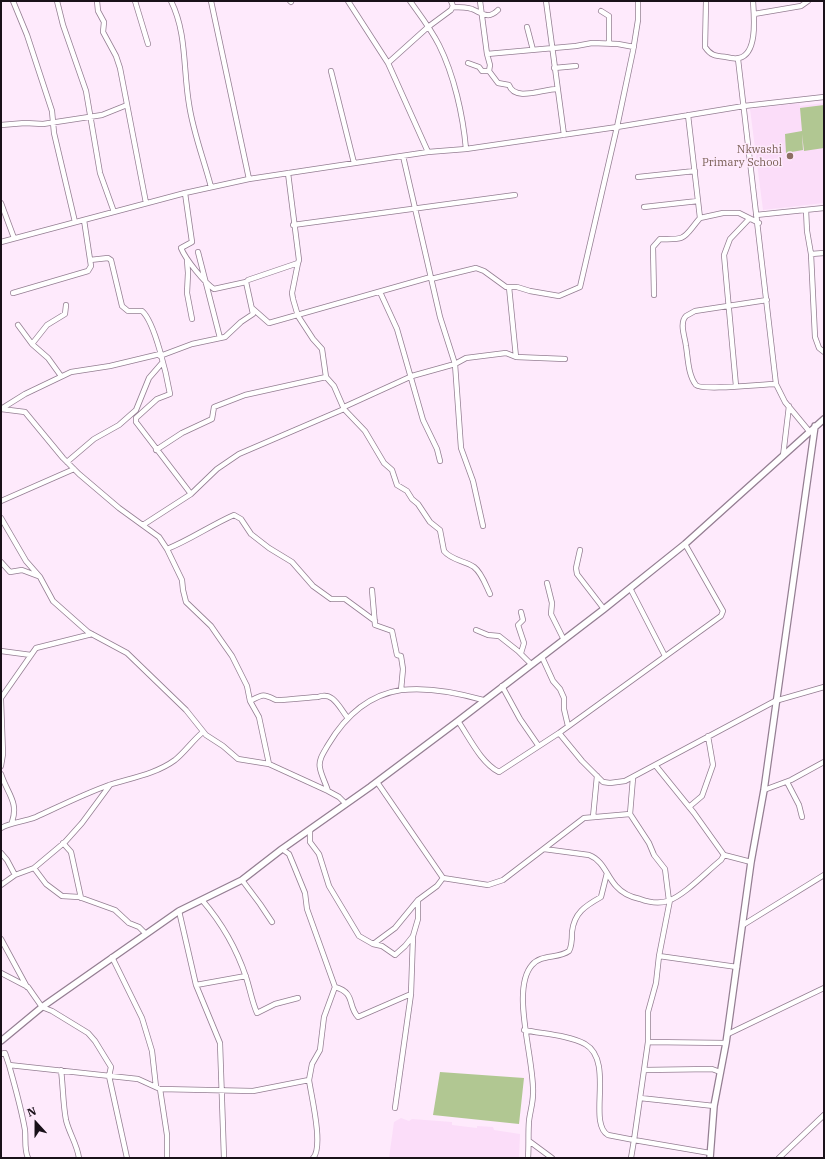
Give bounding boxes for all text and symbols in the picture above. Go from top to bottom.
place label: Nkwashi Primary School [702,143,782,169]
marker: Nkwashi Primary School [785,151,795,161]
north arrow [16,1103,56,1143]
text: N [25,1104,38,1120]

